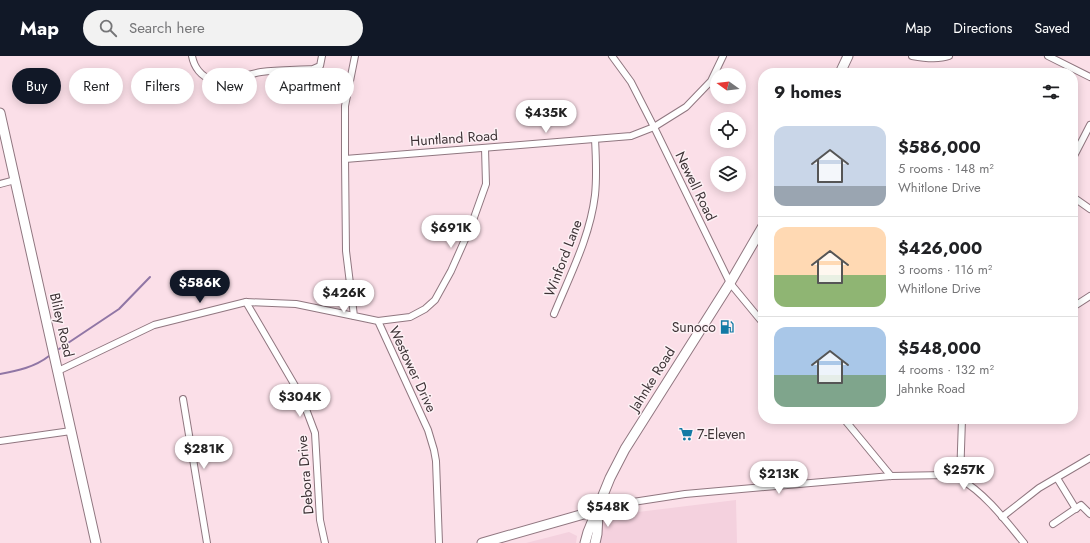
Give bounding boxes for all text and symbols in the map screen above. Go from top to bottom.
search box [83,10,363,46]
text: Map [20,15,59,42]
icon: search [97,17,119,39]
text: Search here [129,17,205,39]
text: Map [905,18,931,38]
text: Directions [953,18,1013,38]
text: Saved [1035,18,1070,38]
chip: Buy [12,68,61,104]
chip: Rent [69,68,123,104]
chip: Filters [131,68,194,104]
chip: New [202,68,257,104]
chip: Apartment [265,68,354,104]
north arrow [710,68,746,104]
map controls [710,68,746,192]
text: 9 homes [774,80,842,104]
icon: filters [1040,81,1062,103]
pin: $435K [518,100,574,134]
text: $435K [525,103,567,122]
button: locate [710,112,746,148]
street label: Huntland Road [410,125,498,151]
text: $586,000 [898,135,981,159]
icon: home [806,142,854,190]
street label: Newell Road [671,148,721,224]
button: layers [710,156,746,192]
text: 5 rooms · 148 m² [898,159,994,178]
text: Whitlone Drive [898,178,981,197]
pin: $691K [423,215,479,249]
street label: Winford Lane [539,217,587,299]
text: $691K [430,218,472,237]
text: $426,000 [898,236,982,260]
icon: home [806,243,854,291]
text: 3 rooms · 116 m² [898,260,992,279]
pin: $586K [172,270,228,304]
text: $586K [179,273,221,292]
text: Whitlone Drive [898,279,981,298]
pin: $426K [316,280,372,314]
text: $426K [322,283,366,302]
street label: Bliley Road [45,291,79,359]
place label: Sunoco [672,317,716,337]
fuel station icon: Sunoco [719,319,735,335]
street label: Westower Drive [384,323,442,415]
text: $548,000 [898,336,981,360]
street label: Jahnke Road [623,343,680,417]
icon: home [806,343,854,391]
text: 4 rooms · 132 m² [898,360,994,379]
text: Jahnke Road [898,379,965,398]
pin: $304K [272,384,328,418]
text: $304K [279,387,321,406]
place label: 7-Eleven [697,424,746,444]
supermarket icon: 7-Eleven [678,426,694,442]
street label: Debora Drive [292,435,318,515]
pin: $281K [176,436,232,470]
text: $281K [184,439,224,458]
pin: $257K [936,457,992,491]
text: $257K [943,460,985,479]
pin: $213K [751,461,807,495]
text: $213K [759,464,799,483]
pin: $548K [580,494,636,528]
text: $548K [587,497,629,516]

